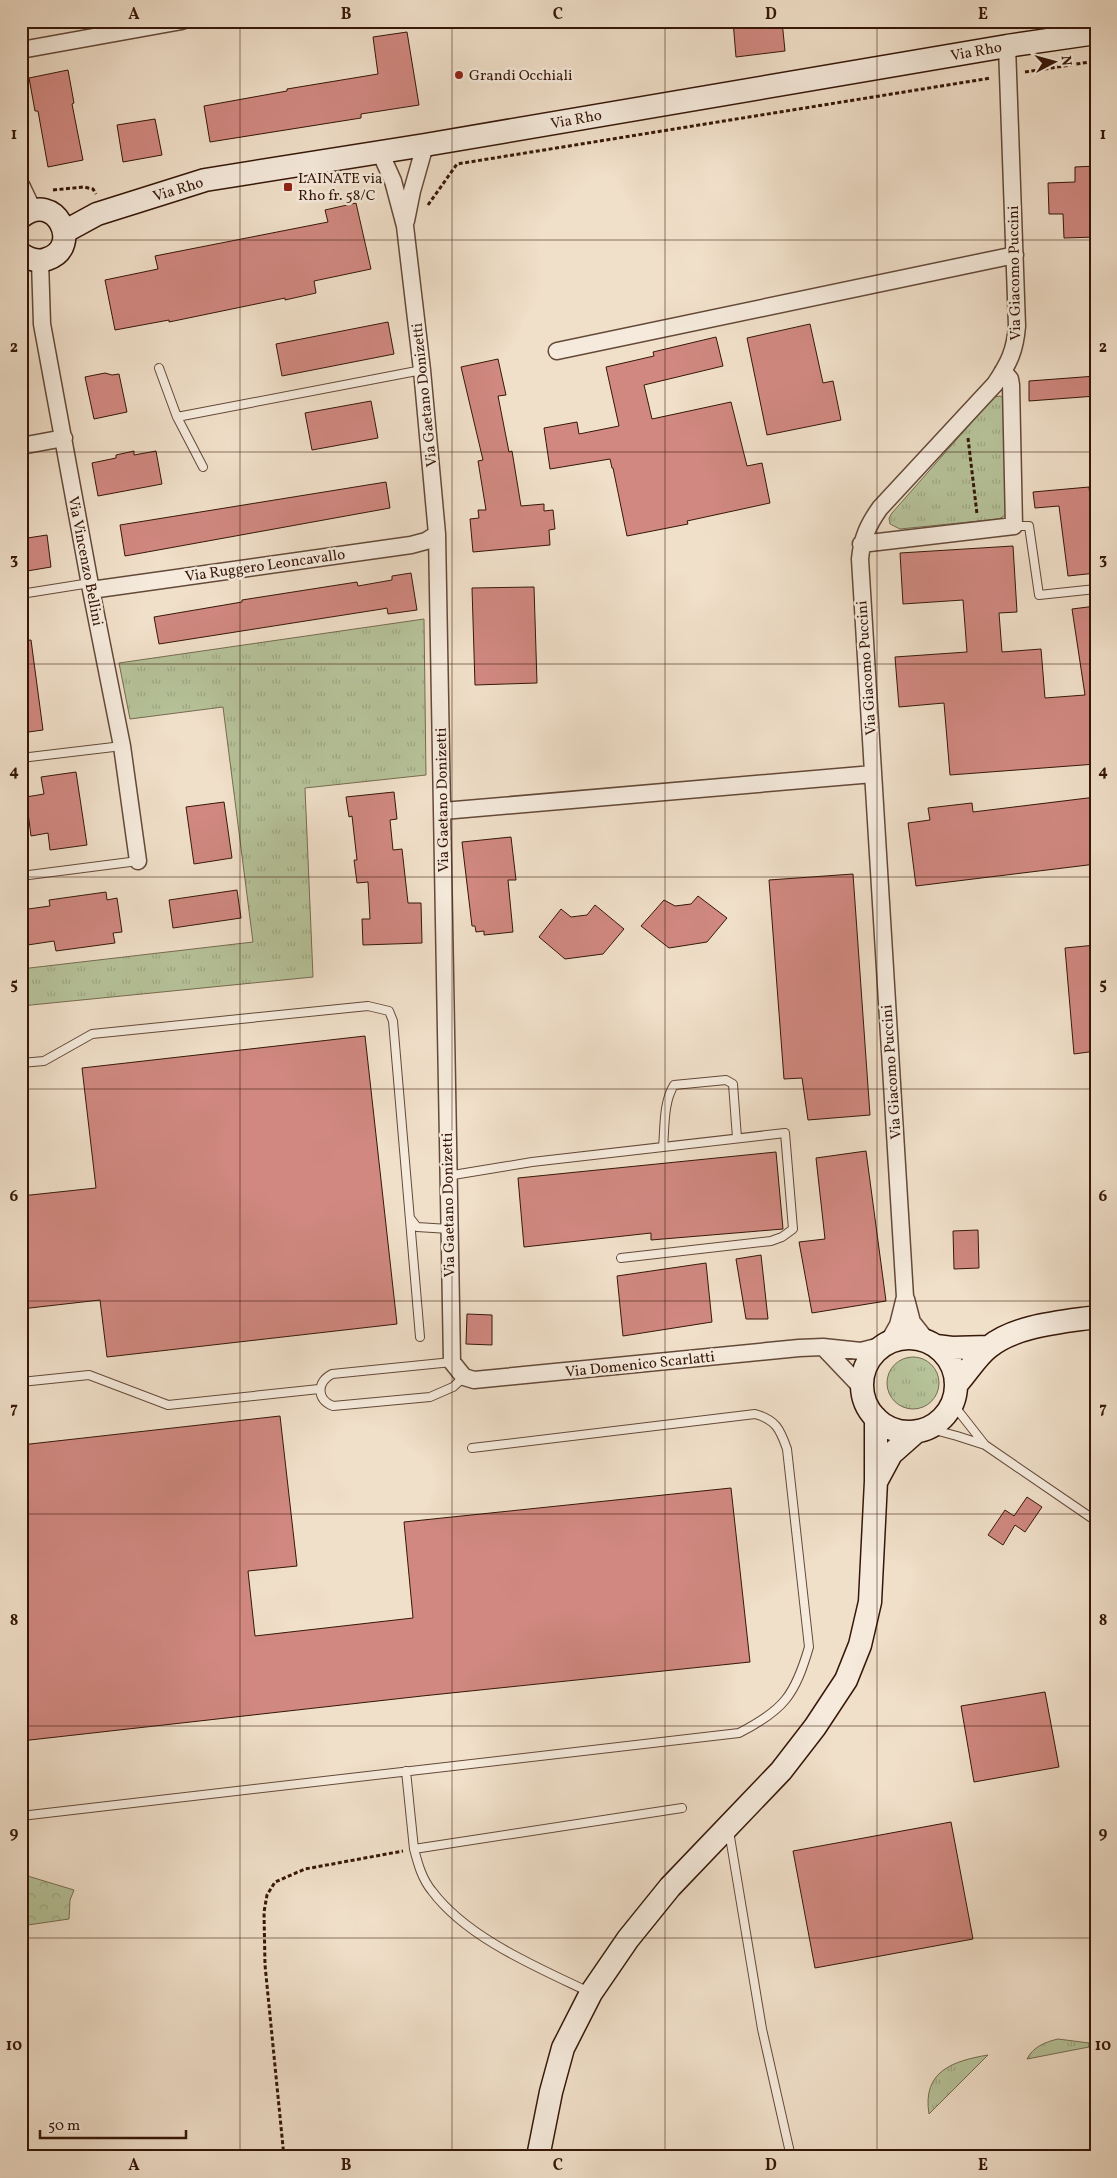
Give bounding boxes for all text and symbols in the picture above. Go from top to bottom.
text: A [128,4,140,26]
text: B [341,4,352,26]
text: C [553,4,563,26]
text: D [765,4,777,26]
text: E [978,4,988,26]
street label: Via Rho [949,38,1004,67]
north arrow [1030,38,1080,88]
text: N [1055,55,1075,67]
place label: Grandi Occhiali [469,66,573,87]
marker: Grandi Occhiali [453,69,465,81]
street label: Via Rho [549,106,604,135]
text: 1 [11,124,17,146]
text: 1 [1100,124,1106,146]
place label: LAINATE via Rho fr. 58/C [298,169,382,207]
street label: Via Rho [151,173,206,208]
marker: LAINATE via Rho fr. 58/C [282,181,294,193]
street label: Via Giacomo Puccini [1004,205,1027,341]
street label: Via Gaetano Donizetti [407,322,443,468]
text: 2 [10,337,18,359]
text: 2 [1099,337,1107,359]
street label: Via Vincenzo Bellini [62,495,107,628]
street label: Via Ruggero Leoncavallo [184,545,347,588]
text: 3 [10,549,18,571]
text: 3 [1099,549,1107,571]
street label: Via Giacomo Puccini [852,600,883,736]
street label: Via Gaetano Donizetti [432,727,455,872]
text: 4 [9,761,19,783]
text: 4 [1098,761,1108,783]
text: 5 [10,974,18,996]
text: 5 [1099,974,1107,996]
street label: Via Giacomo Puccini [877,1004,908,1140]
street label: Via Gaetano Donizetti [438,1132,461,1277]
text: 6 [10,1186,19,1208]
text: 6 [1099,1186,1108,1208]
street label: Via Domenico Scarlatti [564,1347,716,1384]
text: 7 [10,1398,18,1420]
text: 7 [1099,1398,1107,1420]
text: 8 [10,1610,18,1632]
text: 8 [1099,1610,1107,1632]
text: 9 [10,1823,19,1845]
text: 9 [1099,1823,1108,1845]
text: 10 [6,2035,22,2057]
text: 10 [1095,2035,1111,2057]
scale bar [40,2108,186,2140]
text: 50 m [48,2116,80,2137]
text: A [128,2155,140,2177]
text: B [341,2155,352,2177]
text: C [553,2155,563,2177]
text: D [765,2155,777,2177]
text: E [978,2155,988,2177]

